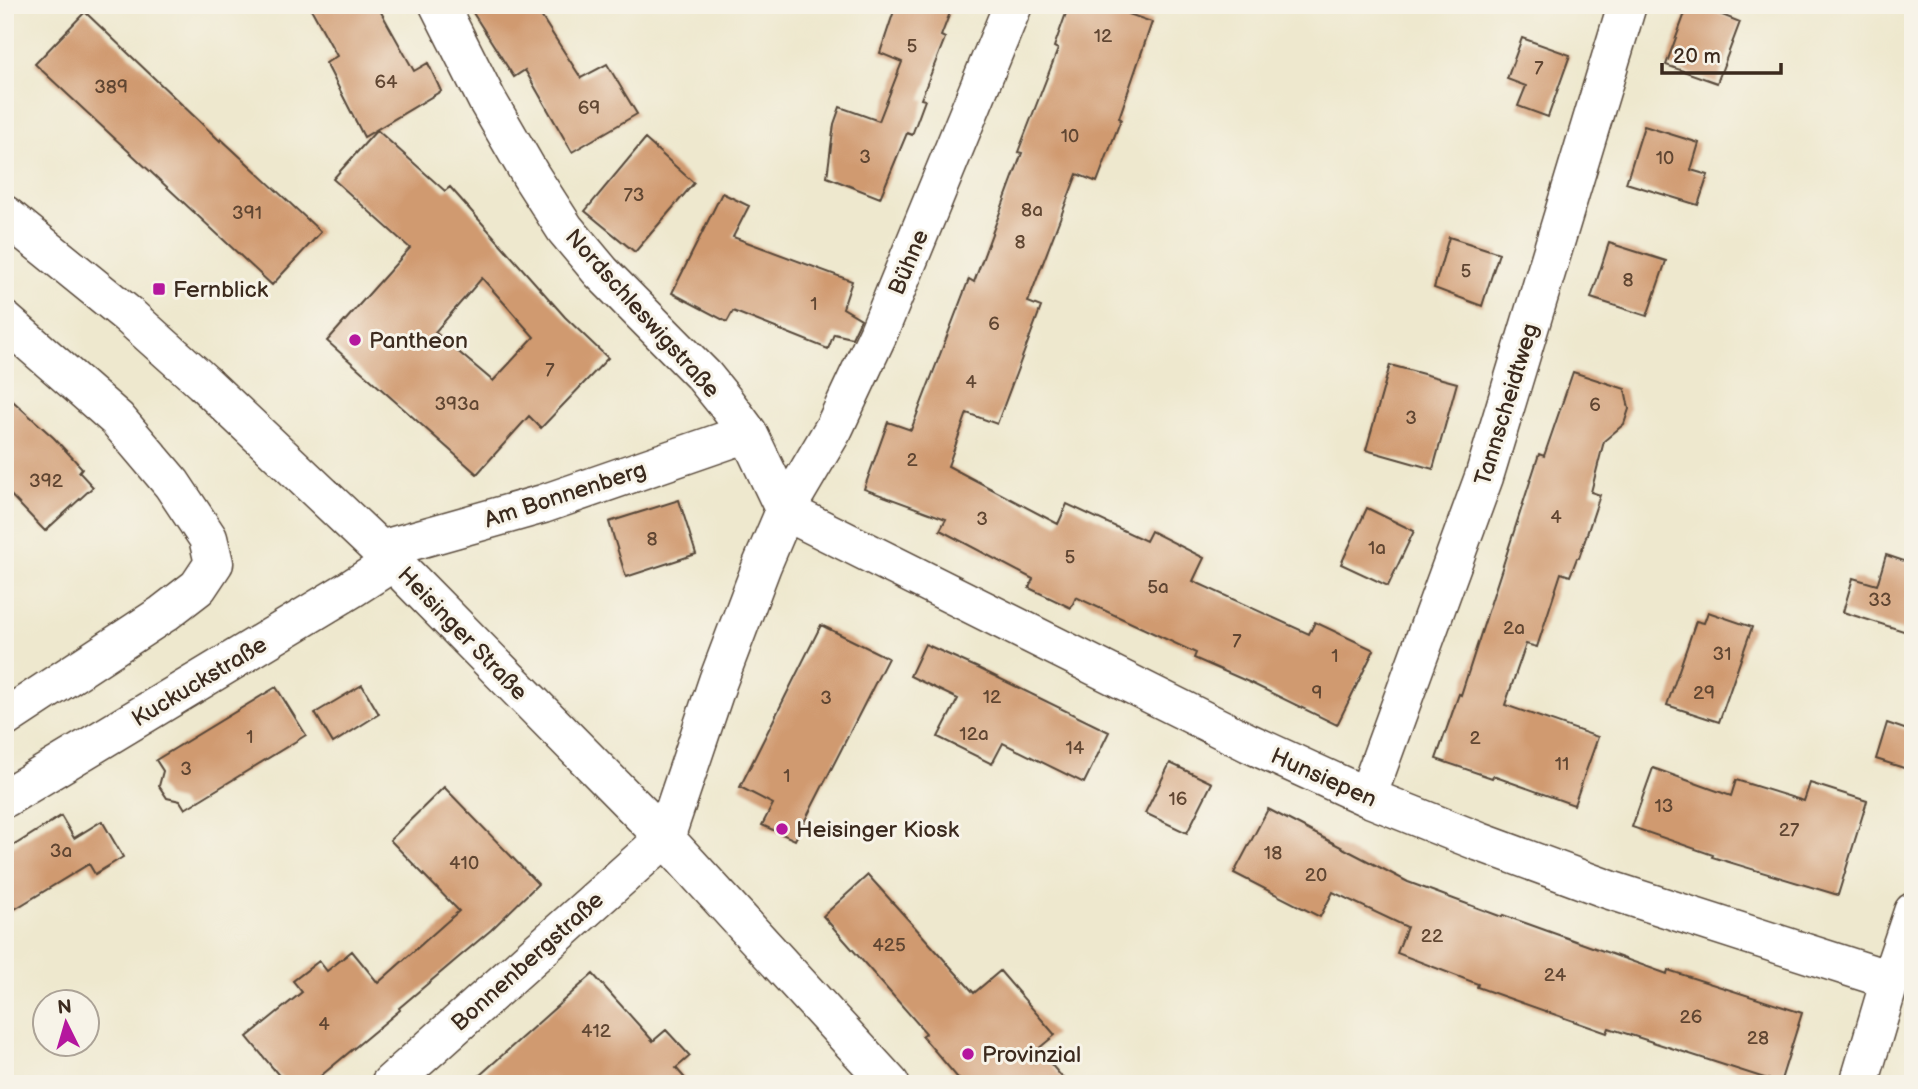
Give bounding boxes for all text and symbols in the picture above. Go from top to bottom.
house number: 12 [1094,25,1113,48]
scale bar [1662,32,1782,76]
house number: 5 [907,35,918,58]
text: 20 m [1673,44,1721,69]
house number: 7 [1534,57,1544,80]
house number: 64 [374,71,398,94]
house number: 389 [94,76,128,99]
house number: 69 [578,97,600,120]
house number: 10 [1061,125,1079,148]
house number: 3 [859,146,871,169]
house number: 10 [1656,147,1674,170]
house number: 73 [623,184,645,207]
house number: 8a [1021,199,1043,222]
house number: 391 [232,202,262,225]
street label: Nordschleswigstraße [559,223,725,404]
street label: Bühne [883,226,935,299]
house number: 8 [1014,231,1026,254]
house number: 5 [1461,260,1472,283]
house number: 8 [1622,269,1634,292]
place label: Fernblick [173,276,269,304]
marker: Fernblick [151,281,167,297]
house number: 1 [810,293,818,316]
house number: 6 [988,313,1000,336]
street label: Tannscheidtweg [1469,320,1545,489]
place label: Pantheon [369,327,468,355]
marker: Pantheon [347,332,363,348]
house number: 7 [545,359,555,382]
house number: 4 [965,371,977,394]
house number: 393a [434,393,480,416]
house number: 6 [1589,394,1601,417]
house number: 3 [1405,407,1417,430]
house number: 2 [906,449,918,472]
street label: Am Bonnenberg [481,456,650,534]
house number: 392 [29,470,64,493]
house number: 4 [1550,506,1562,529]
house number: 3 [976,508,988,531]
house number: 8 [646,528,658,551]
house number: 1a [1368,537,1386,560]
house number: 5 [1065,546,1076,569]
street label: Heisinger Straße [391,561,533,706]
house number: 5a [1147,576,1169,599]
house number: 33 [1868,589,1892,612]
house number: 2a [1503,617,1525,640]
house number: 7 [1232,630,1242,653]
street label: Kuckuckstraße [127,631,272,733]
house number: 31 [1712,643,1732,666]
house number: 1 [1331,645,1339,668]
house number: 9 [1312,682,1322,705]
house number: 29 [1693,682,1715,705]
house number: 12 [983,686,1002,709]
house number: 3 [820,687,832,710]
house number: 12a [959,723,989,746]
house number: 1 [246,726,254,749]
house number: 2 [1469,727,1481,750]
house number: 14 [1066,737,1085,760]
street label: Hunsiepen [1266,742,1381,814]
house number: 11 [1555,753,1569,776]
house number: 3 [180,758,192,781]
house number: 1 [783,765,791,788]
house number: 16 [1169,788,1187,811]
house number: 13 [1654,795,1674,818]
place label: Heisinger Kiosk [796,816,960,844]
house number: 27 [1779,819,1800,842]
marker: Heisinger Kiosk [774,821,790,837]
house number: 3a [50,840,72,863]
house number: 18 [1264,842,1282,865]
house number: 410 [449,852,479,875]
house number: 20 [1305,864,1327,887]
street label: Bonnenbergstraße [446,886,610,1037]
house number: 22 [1421,925,1444,948]
house number: 425 [872,934,906,957]
house number: 24 [1544,964,1567,987]
north arrow [32,988,102,1058]
text: N [57,995,73,1020]
house number: 26 [1680,1006,1702,1029]
house number: 4 [318,1013,330,1036]
house number: 412 [581,1020,612,1043]
house number: 28 [1747,1027,1769,1050]
place label: Provinzial [982,1041,1081,1069]
marker: Provinzial [960,1046,976,1062]

